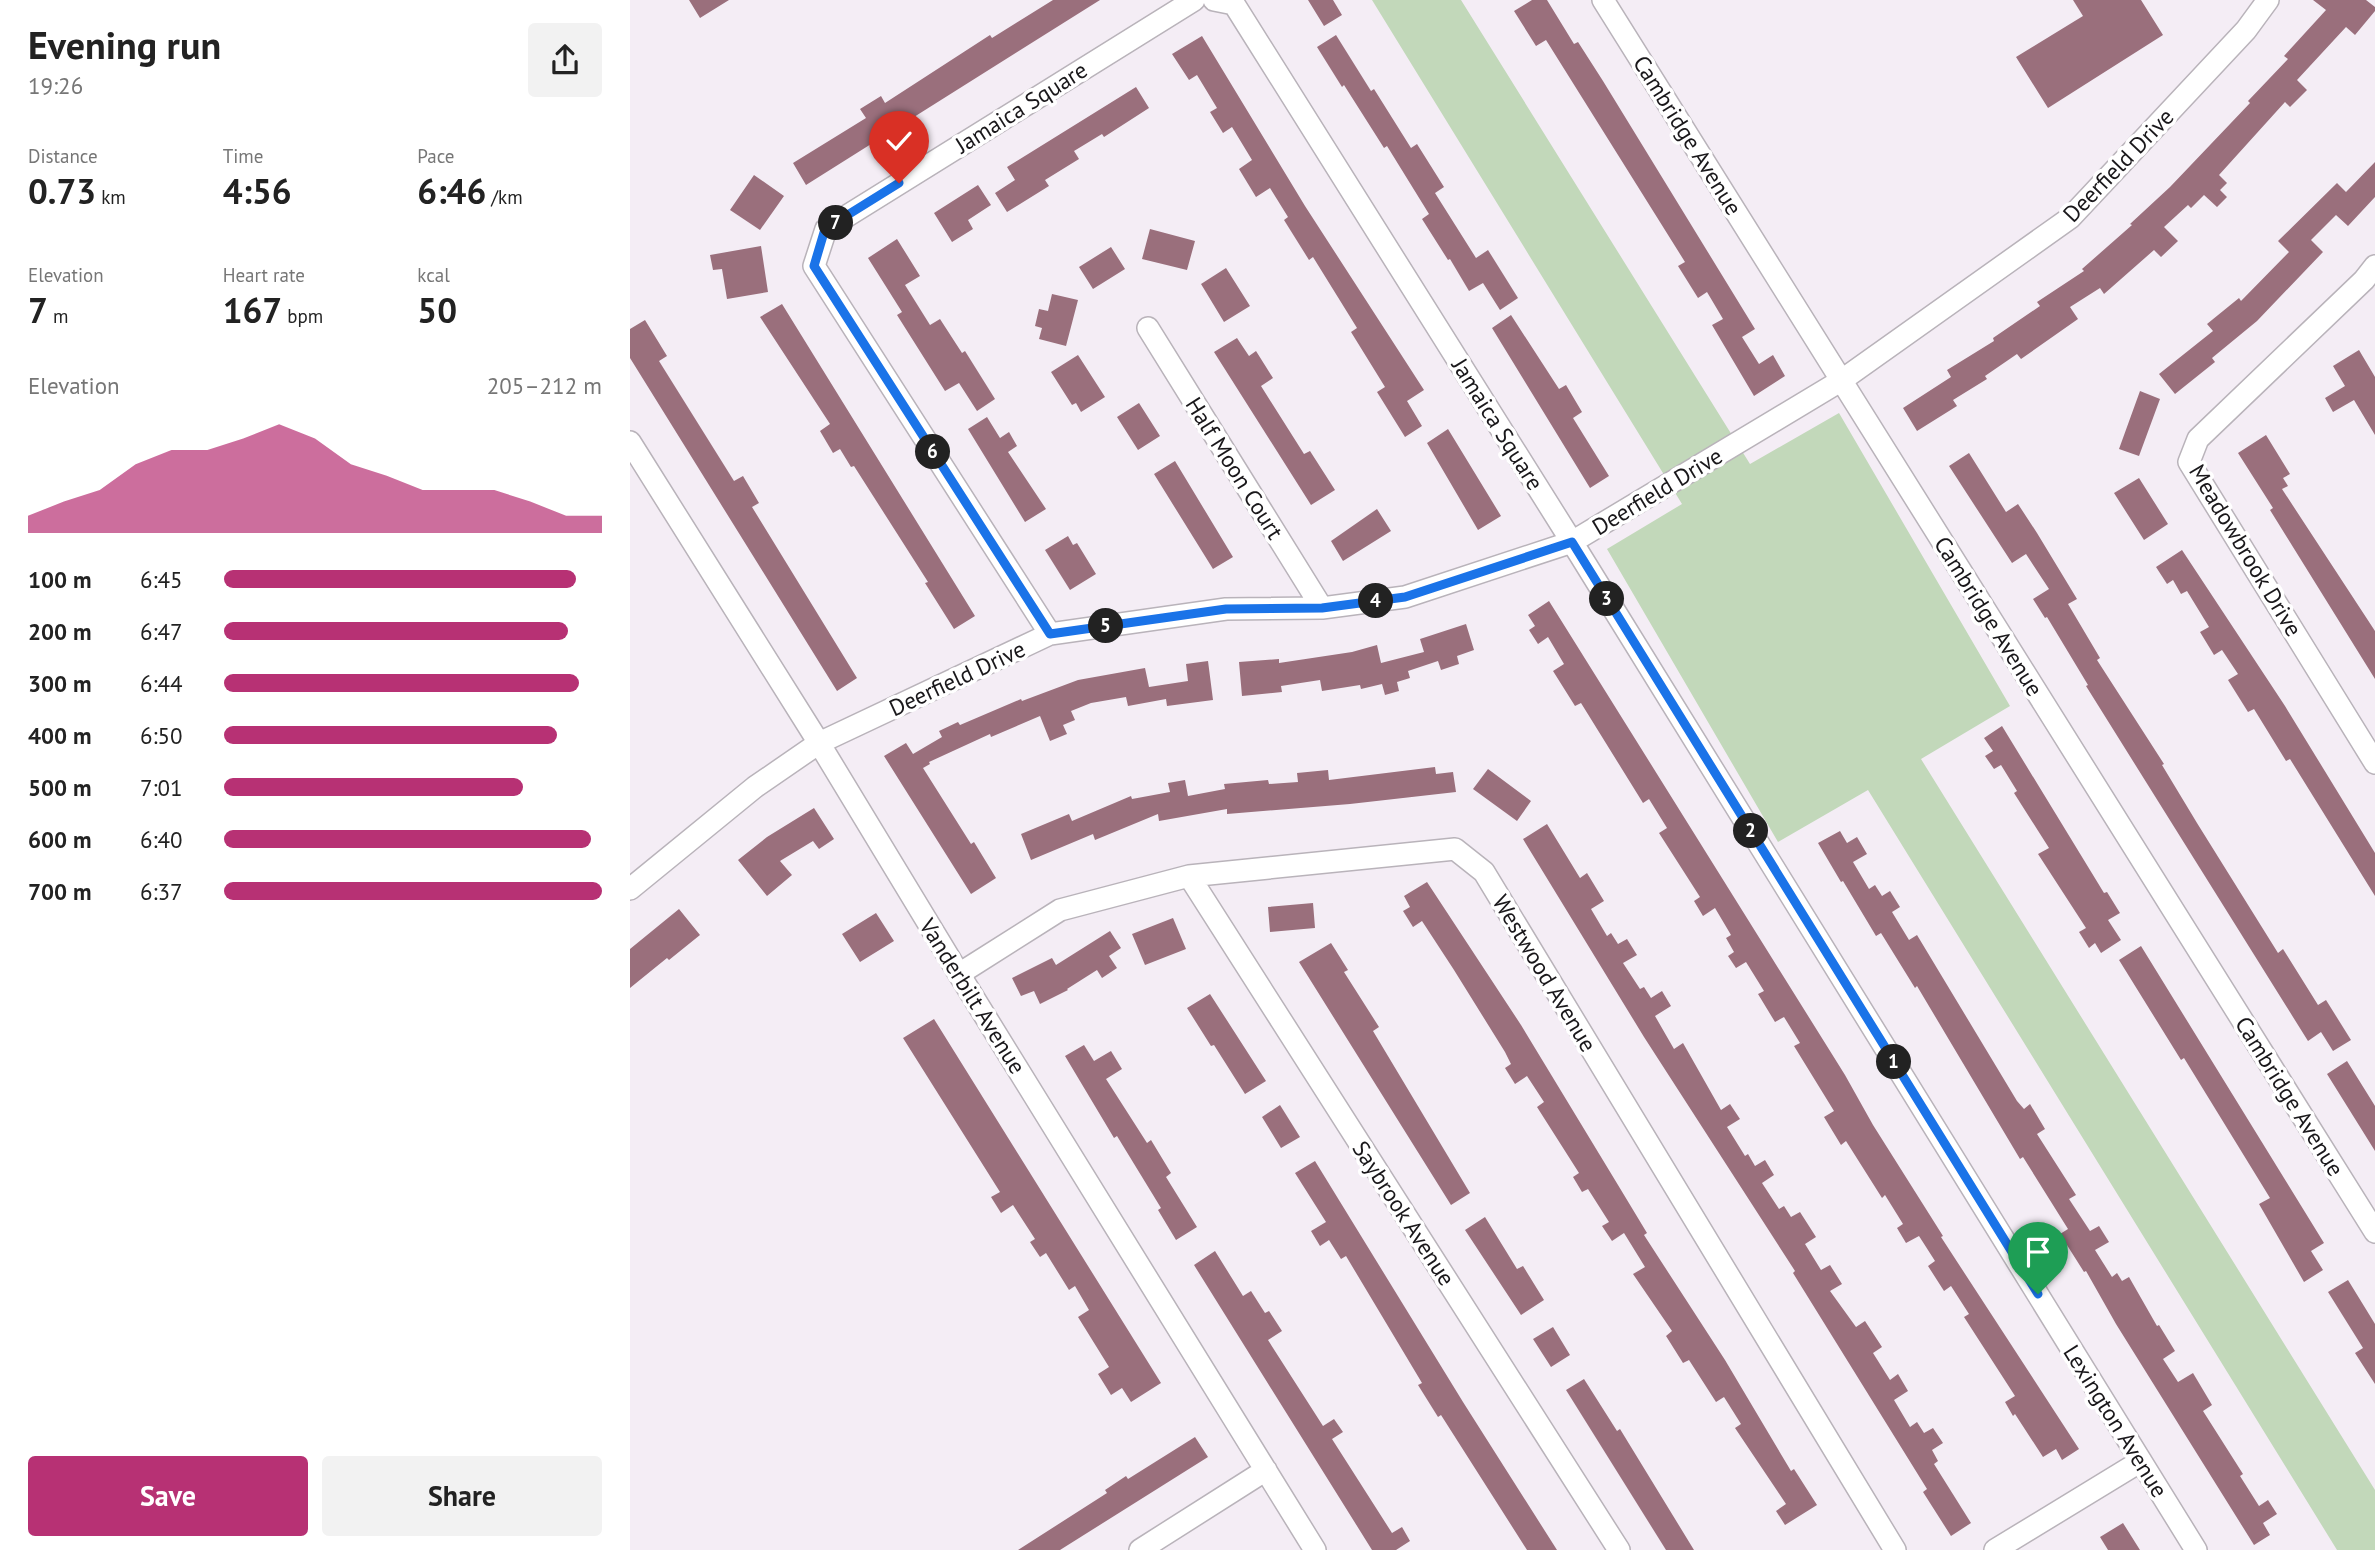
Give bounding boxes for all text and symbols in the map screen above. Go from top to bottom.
text: Evening run [28,20,221,69]
button: share [528,23,602,97]
street label: Cambridge Avenue [1627,50,1749,220]
street label: Jamaica Square [949,55,1092,160]
text: 19:26 [28,71,83,100]
street label: Deerfield Drive [2057,102,2179,228]
pin [869,111,929,183]
icon: check [880,122,918,160]
text: Distance [28,144,98,168]
text: Time [223,144,263,168]
text: Pace [417,144,455,168]
text: 0.73 [28,168,96,214]
text: 4:56 [223,168,292,214]
text: 6:46 [417,168,486,214]
text: km [96,185,126,209]
text: /km [486,185,523,209]
pin: 7 [818,206,854,241]
text: 7 [830,210,841,234]
text: Elevation [28,263,104,287]
text: Heart rate [223,263,305,287]
text: kcal [417,263,450,287]
text: 7 [28,287,48,333]
text: 167 [223,287,282,333]
text: 50 [417,287,457,333]
text: m [48,304,68,328]
text: bpm [282,304,323,328]
street label: Jamaica Square [1445,352,1550,495]
text: Elevation [28,371,120,400]
text: 205–212 m [487,371,602,400]
street label: Half Moon Court [1180,392,1290,545]
pin: 6 [916,434,950,470]
text: 6 [927,439,938,463]
street label: Deerfield Drive [1587,441,1727,541]
street label: Meadowbrook Drive [2183,459,2309,641]
street label: Cambridge Avenue [1928,531,2050,701]
text: 100 m [28,565,91,594]
text: 6:45 [140,565,183,594]
pin: 3 [1590,582,1625,616]
pin: 4 [1358,584,1394,618]
text: 3 [1601,586,1612,610]
text: 4 [1370,588,1381,612]
pin: 5 [1088,608,1124,644]
text: 5 [1100,613,1111,637]
text: 200 m [28,617,91,646]
text: 6:47 [140,617,183,646]
street label: Deerfield Drive [884,634,1030,722]
text: 300 m [28,669,91,698]
text: 6:44 [140,669,183,698]
text: 400 m [28,721,91,750]
text: 6:50 [140,721,183,750]
text: 500 m [28,773,91,802]
text: 7:01 [140,773,183,802]
pin: 2 [1734,814,1768,848]
text: 2 [1745,818,1756,842]
text: 600 m [28,825,91,854]
text: 6:40 [140,825,183,854]
text: 700 m [28,877,91,906]
text: 6:37 [140,877,183,906]
street label: Westwood Avenue [1487,889,1603,1057]
street label: Vanderbilt Avenue [913,912,1032,1079]
street label: Cambridge Avenue [2229,1011,2351,1181]
pin: 1 [1876,1044,1912,1080]
text: 1 [1888,1049,1899,1073]
street label: Saybrook Avenue [1346,1135,1462,1291]
pin [2008,1222,2068,1294]
icon: arrive [2019,1233,2057,1271]
street label: Lexington Avenue [2058,1339,2174,1503]
button: Save [28,1456,308,1536]
button: Share [322,1456,602,1536]

